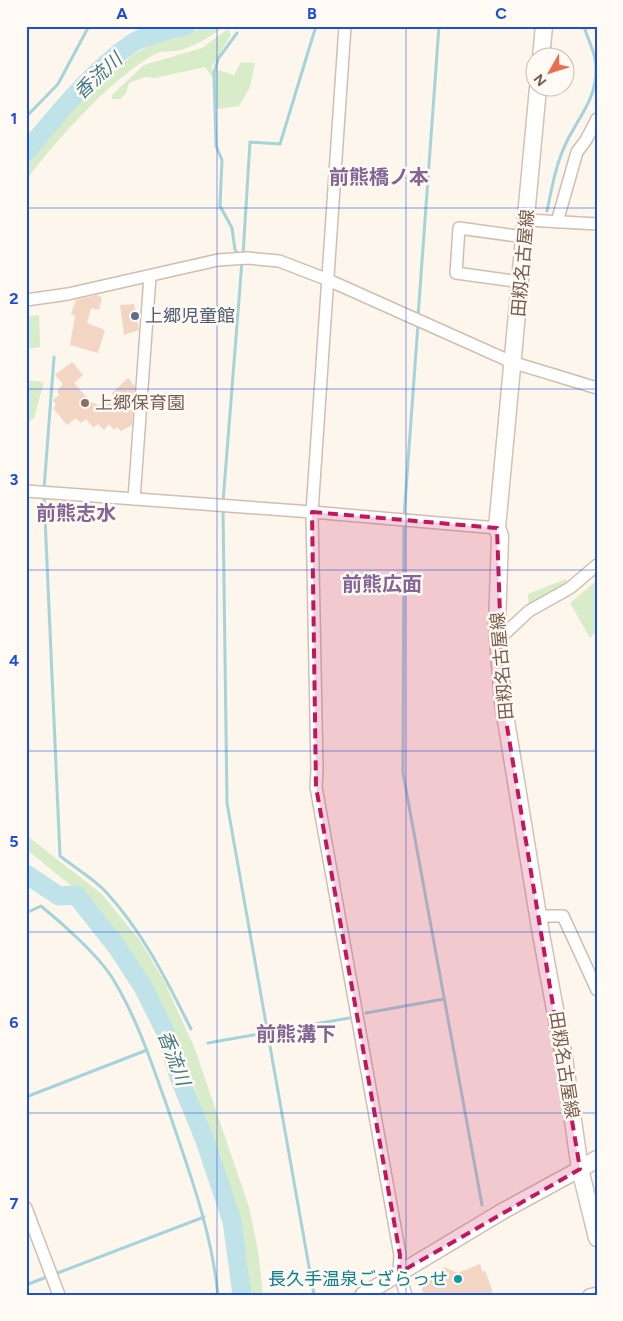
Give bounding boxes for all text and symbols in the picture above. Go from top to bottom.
text: A [116,4,128,23]
text: B [307,4,317,23]
text: C [495,4,507,23]
water label: 香流川 [69,47,128,104]
north arrow [526,48,576,98]
text: N [530,70,550,89]
text: 1 [11,109,17,128]
district label: 前熊橋ノ本 [329,165,429,189]
street label: 田籾名古屋線 [507,208,539,318]
text: 2 [9,289,19,308]
place label: 上郷児童館 [145,305,235,327]
marker: 上郷児童館 [129,310,141,322]
place label: 上郷保育園 [95,392,185,414]
marker: 上郷保育園 [79,397,91,409]
text: 3 [10,470,19,489]
district label: 前熊志水 [36,501,116,525]
district label: 前熊広面 [342,572,422,596]
street label: 田籾名古屋線 [486,611,518,721]
text: 4 [9,651,19,670]
text: 5 [9,832,19,851]
street label: 田籾名古屋線 [545,1010,583,1120]
text: 6 [9,1013,19,1032]
district label: 前熊溝下 [256,1022,336,1046]
water label: 香流川 [153,1027,196,1091]
text: 7 [10,1194,19,1213]
place label: 長久手温泉ござらっせ [268,1268,448,1290]
marker: 長久手温泉ござらっせ [452,1273,464,1285]

